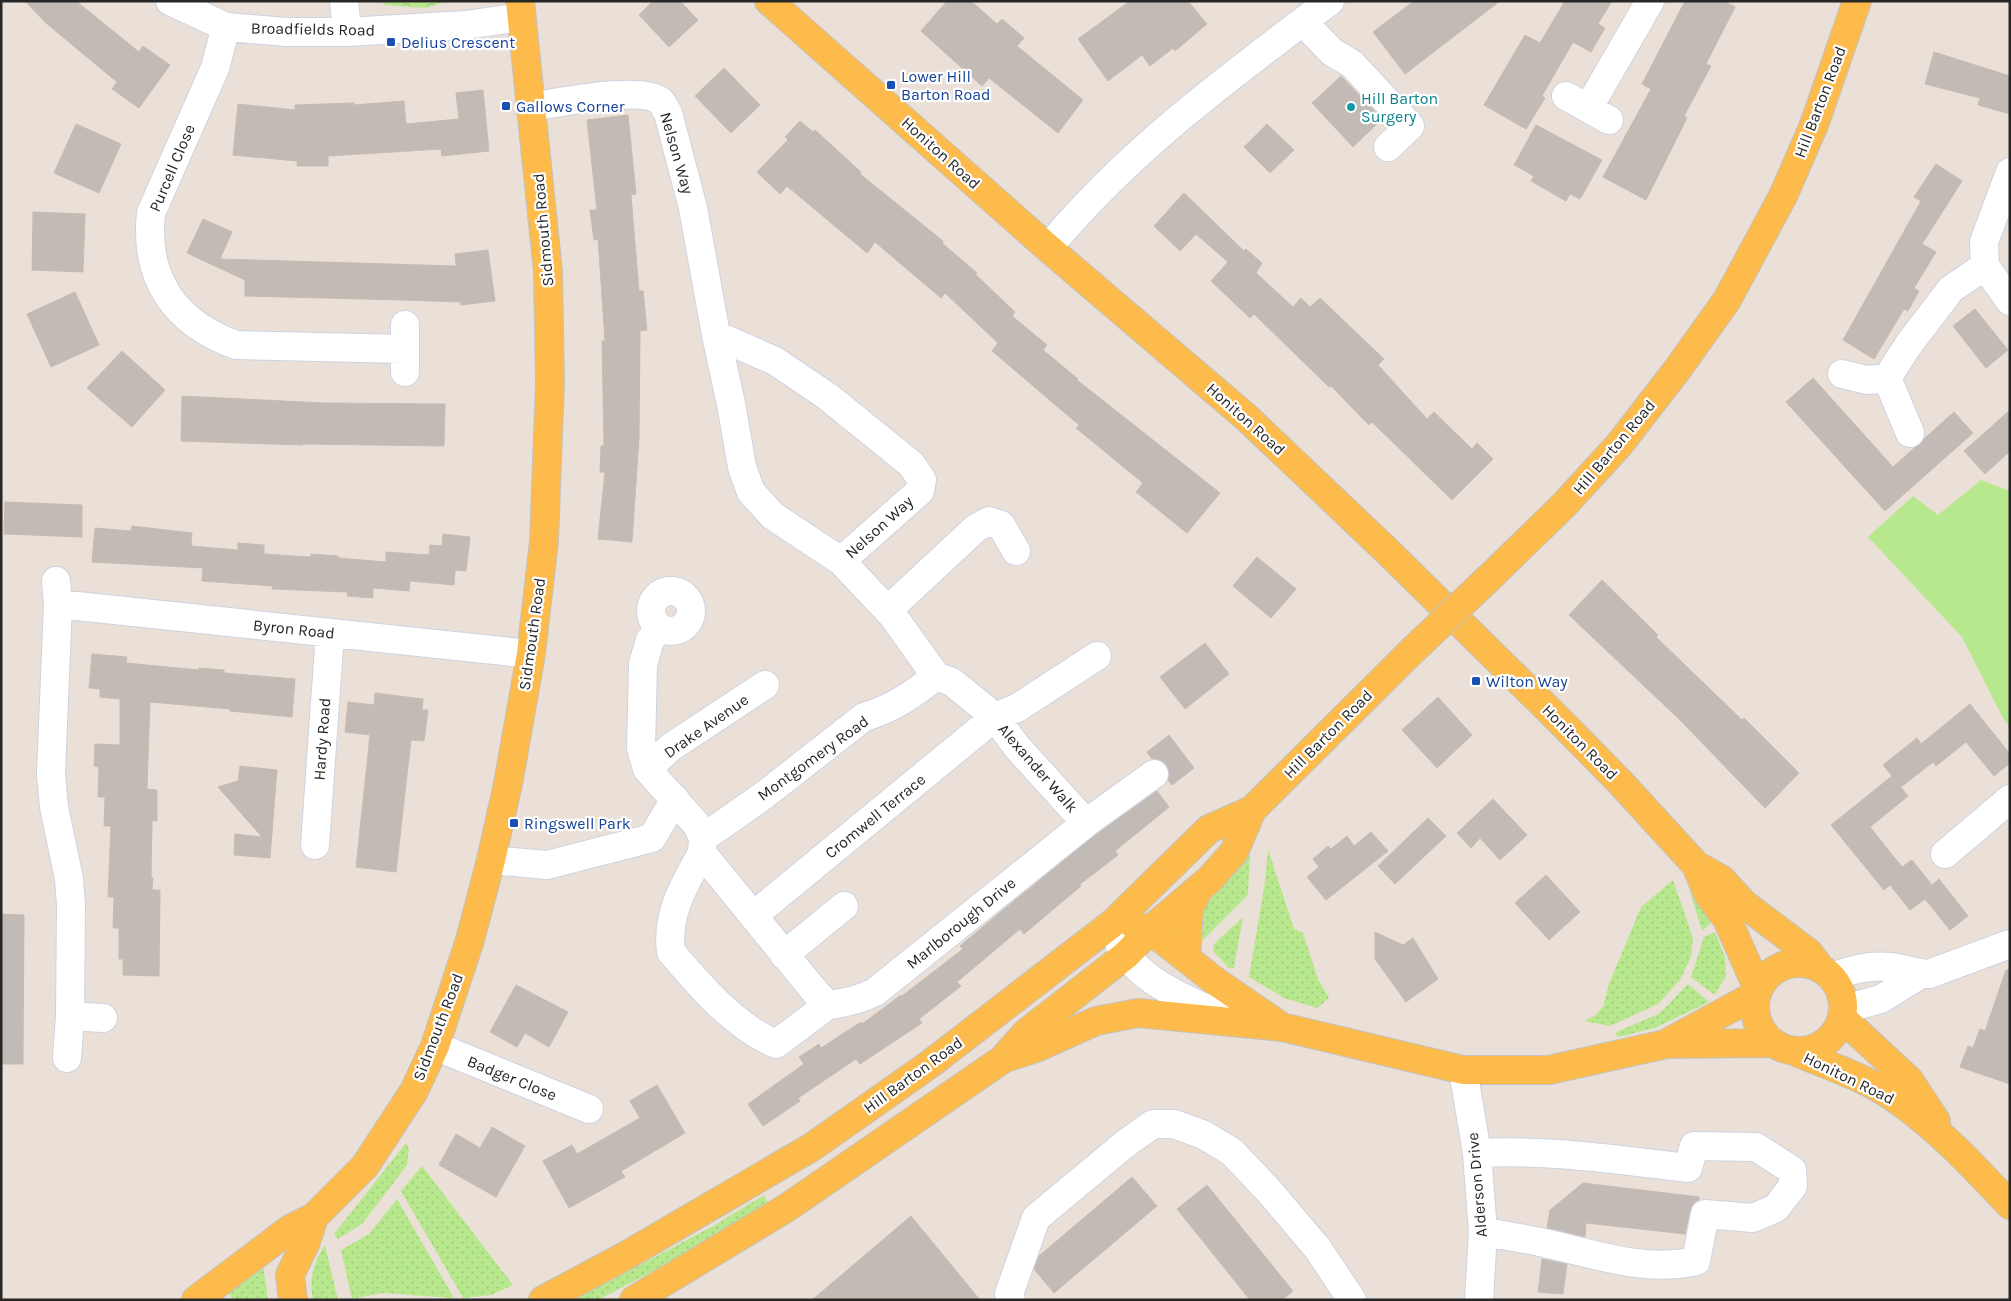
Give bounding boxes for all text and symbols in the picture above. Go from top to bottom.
street label: Broadfields Road [251,18,375,40]
place label: Delius Crescent [401,33,515,52]
marker: Delius Crescent [385,36,397,48]
street label: Hill Barton Road [1790,44,1850,160]
place label: Lower Hill Barton Road [901,67,991,104]
marker: Lower Hill Barton Road [885,79,897,91]
place label: Hill Barton Surgery [1361,89,1438,126]
place label: Gallows Corner [516,97,625,116]
marker: Gallows Corner [500,100,512,112]
marker: Hill Barton Surgery [1345,101,1357,113]
street label: Nelson Way [656,110,698,197]
street label: Honiton Road [898,113,984,193]
street label: Purcell Close [145,121,199,215]
street label: Sidmouth Road [529,173,557,287]
street label: Honiton Road [1203,379,1289,459]
street label: Hill Barton Road [1569,396,1659,498]
street label: Nelson Way [841,491,917,562]
street label: Sidmouth Road [515,576,549,692]
street label: Byron Road [252,615,336,643]
place label: Wilton Way [1486,672,1568,691]
marker: Wilton Way [1470,675,1482,687]
street label: Hill Barton Road [1280,686,1376,782]
street label: Drake Avenue [660,690,752,762]
street label: Hardy Road [310,697,334,781]
street label: Honiton Road [1538,700,1622,784]
street label: Montgomery Road [754,711,872,805]
street label: Alexander Walk [994,720,1082,816]
street label: Cromwell Terrace [821,770,929,862]
place label: Ringswell Park [524,814,631,833]
marker: Ringswell Park [508,817,520,829]
street label: Marlborough Drive [903,873,1019,973]
street label: Sidmouth Road [409,971,467,1083]
street label: Hill Barton Road [860,1033,966,1117]
street label: Honiton Road [1800,1048,1898,1108]
street label: Badger Close [465,1051,559,1105]
street label: Alderson Drive [1463,1132,1491,1238]

